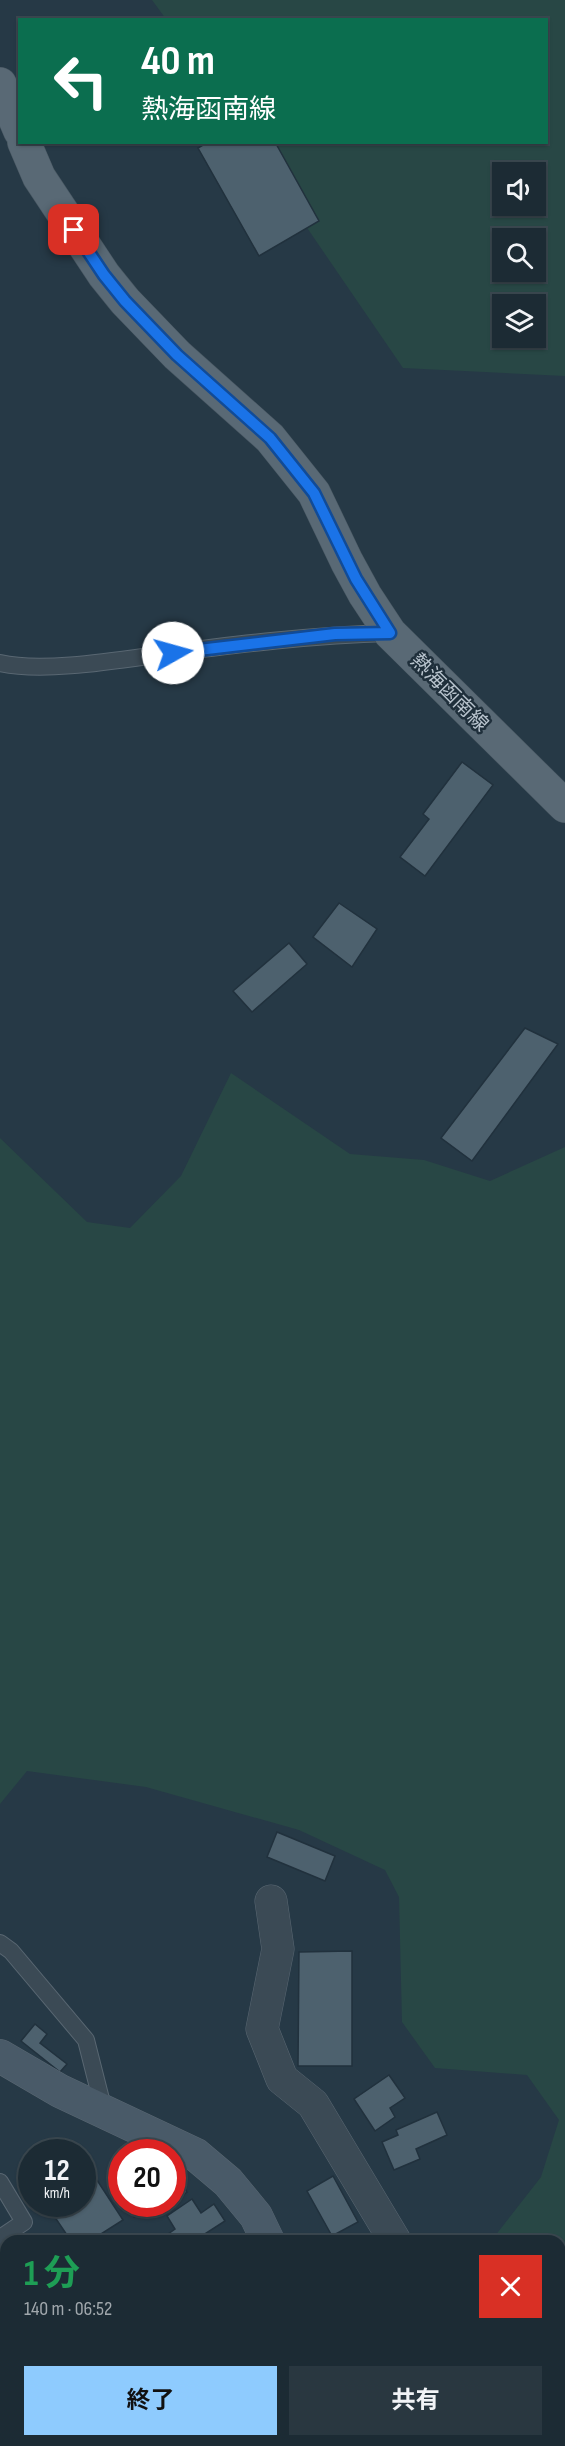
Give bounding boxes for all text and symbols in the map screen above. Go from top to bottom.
text: 40 m [141,36,215,87]
icon: left [42,42,120,120]
text: 熱海函南線 [141,94,276,126]
map controls [492,162,546,348]
button: sound [492,162,546,216]
pin [48,204,99,255]
icon: arrive [57,213,90,246]
button: search [492,228,546,282]
button: layers [492,294,546,348]
position arrow [141,621,205,685]
street label: 熱海函南線 [405,649,493,737]
speed limit sign: 20 [108,2139,186,2217]
text: 12 [44,2153,70,2189]
text: km/h [44,2184,70,2203]
text: 1 分 [24,2253,80,2296]
button: close [479,2255,542,2318]
text: 140 m · 06:52 [24,2297,112,2321]
button: 終了 [24,2366,277,2435]
button: 共有 [289,2366,542,2435]

